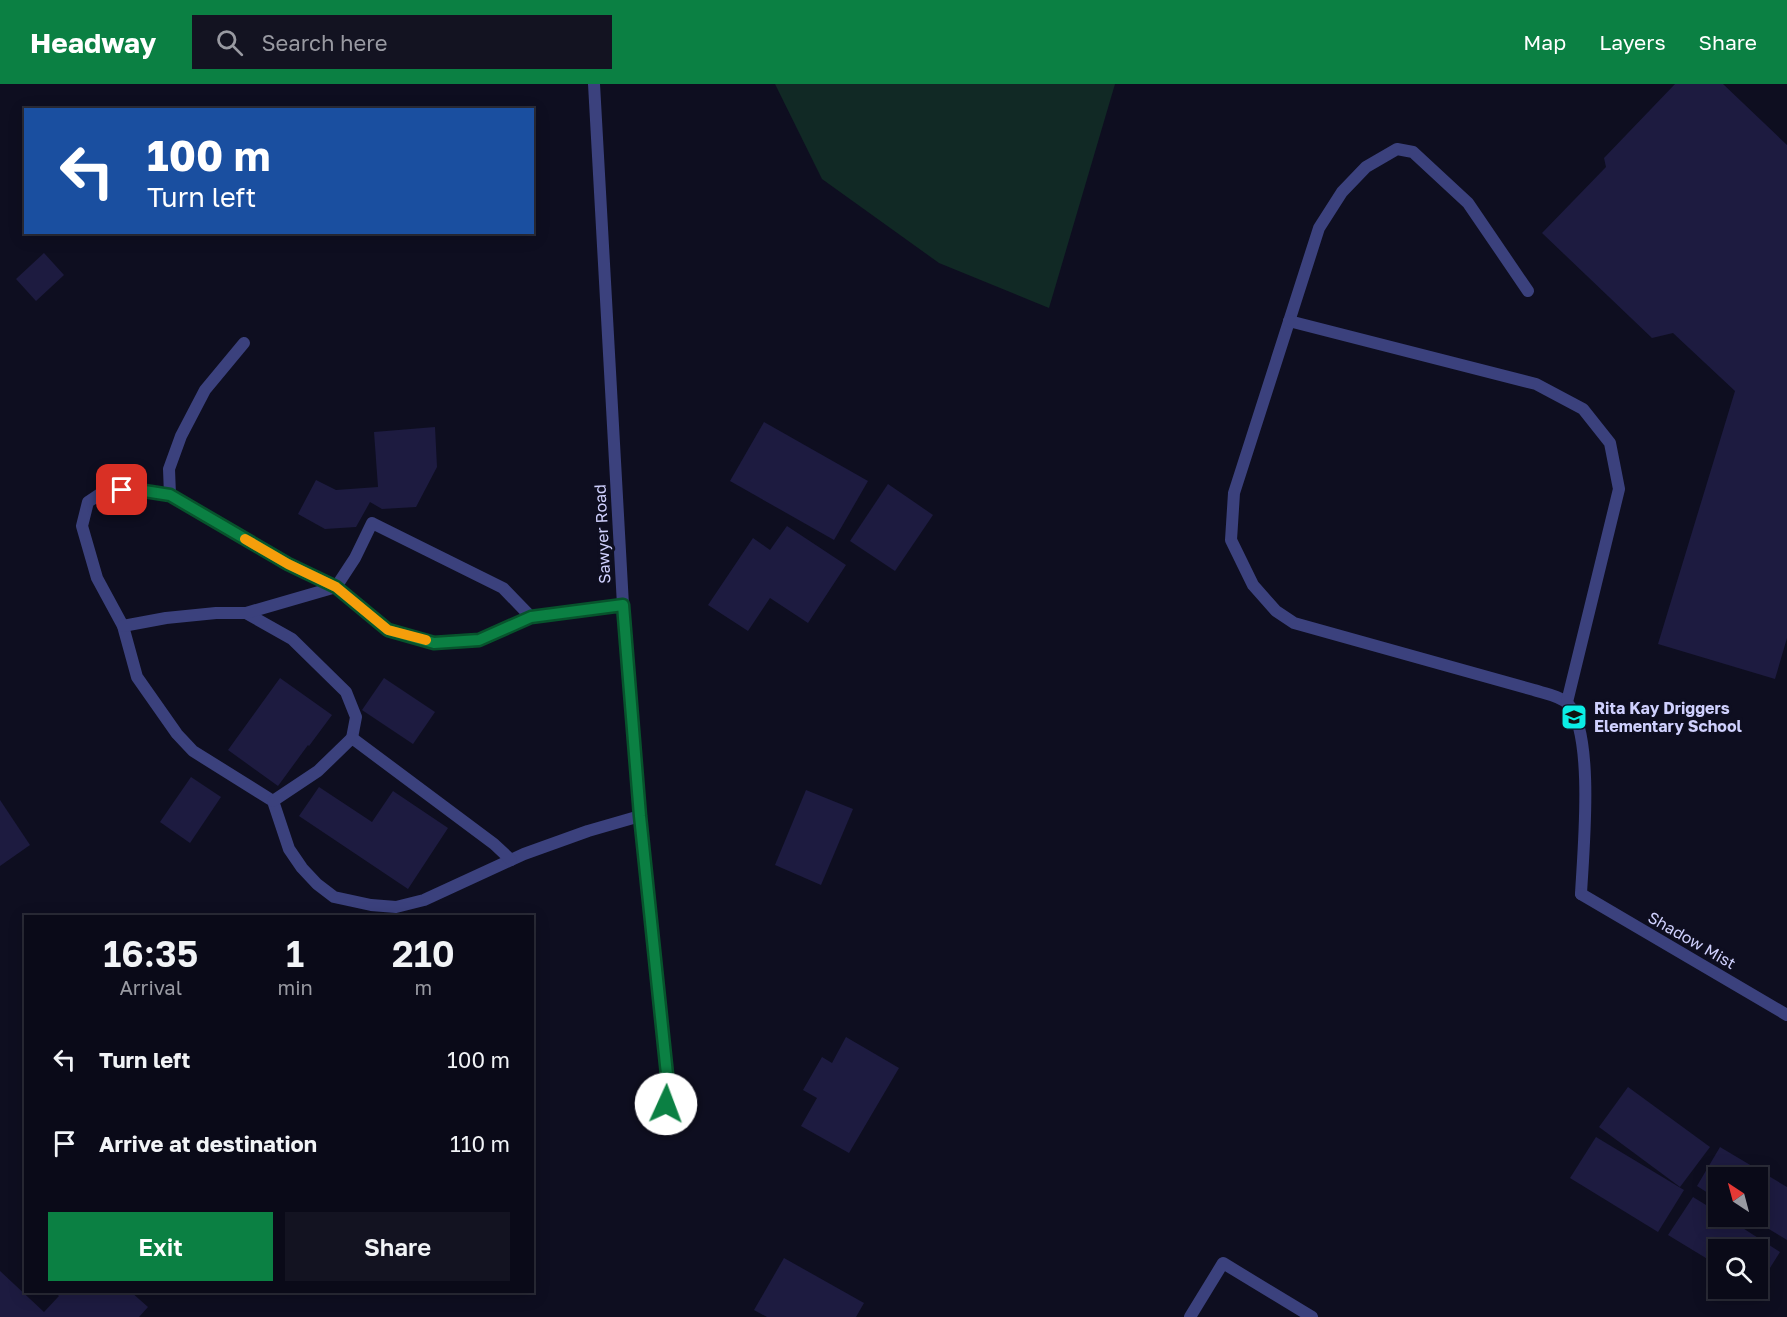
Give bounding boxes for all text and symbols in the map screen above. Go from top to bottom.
search box [192,15,612,69]
text: Headway [30,26,156,59]
icon: search [213,26,246,59]
text: Search here [261,29,387,56]
text: Map [1523,29,1566,55]
text: Layers [1599,29,1666,55]
text: Share [1699,29,1757,55]
text: 100 m [147,130,270,180]
icon: left [48,132,126,210]
text: Turn left [147,181,256,213]
pin [96,464,147,515]
icon: arrive [105,473,138,506]
street label: Sawyer Road [589,484,615,584]
place label: Rita Kay Driggers Elementary School [1594,698,1743,736]
school or university icon: Rita Kay Driggers Elementary School [1559,702,1589,732]
street label: Shadow Mist [1644,907,1740,973]
text: 16:35 [103,932,198,975]
text: 1 [286,932,304,975]
text: 210 [392,932,455,975]
text: Arrival [119,975,182,999]
text: min [277,975,313,999]
text: m [415,975,432,999]
icon: left [48,1043,81,1076]
text: Turn left [99,1046,190,1073]
text: 100 m [447,1046,510,1073]
position arrow [634,1072,698,1136]
icon: arrive [48,1127,81,1160]
text: Arrive at destination [99,1130,317,1157]
text: 110 m [450,1130,510,1157]
north arrow [1708,1167,1768,1227]
map controls [1708,1167,1768,1299]
button: Exit [48,1212,273,1281]
button: Share [285,1212,510,1281]
button: search [1708,1239,1768,1299]

